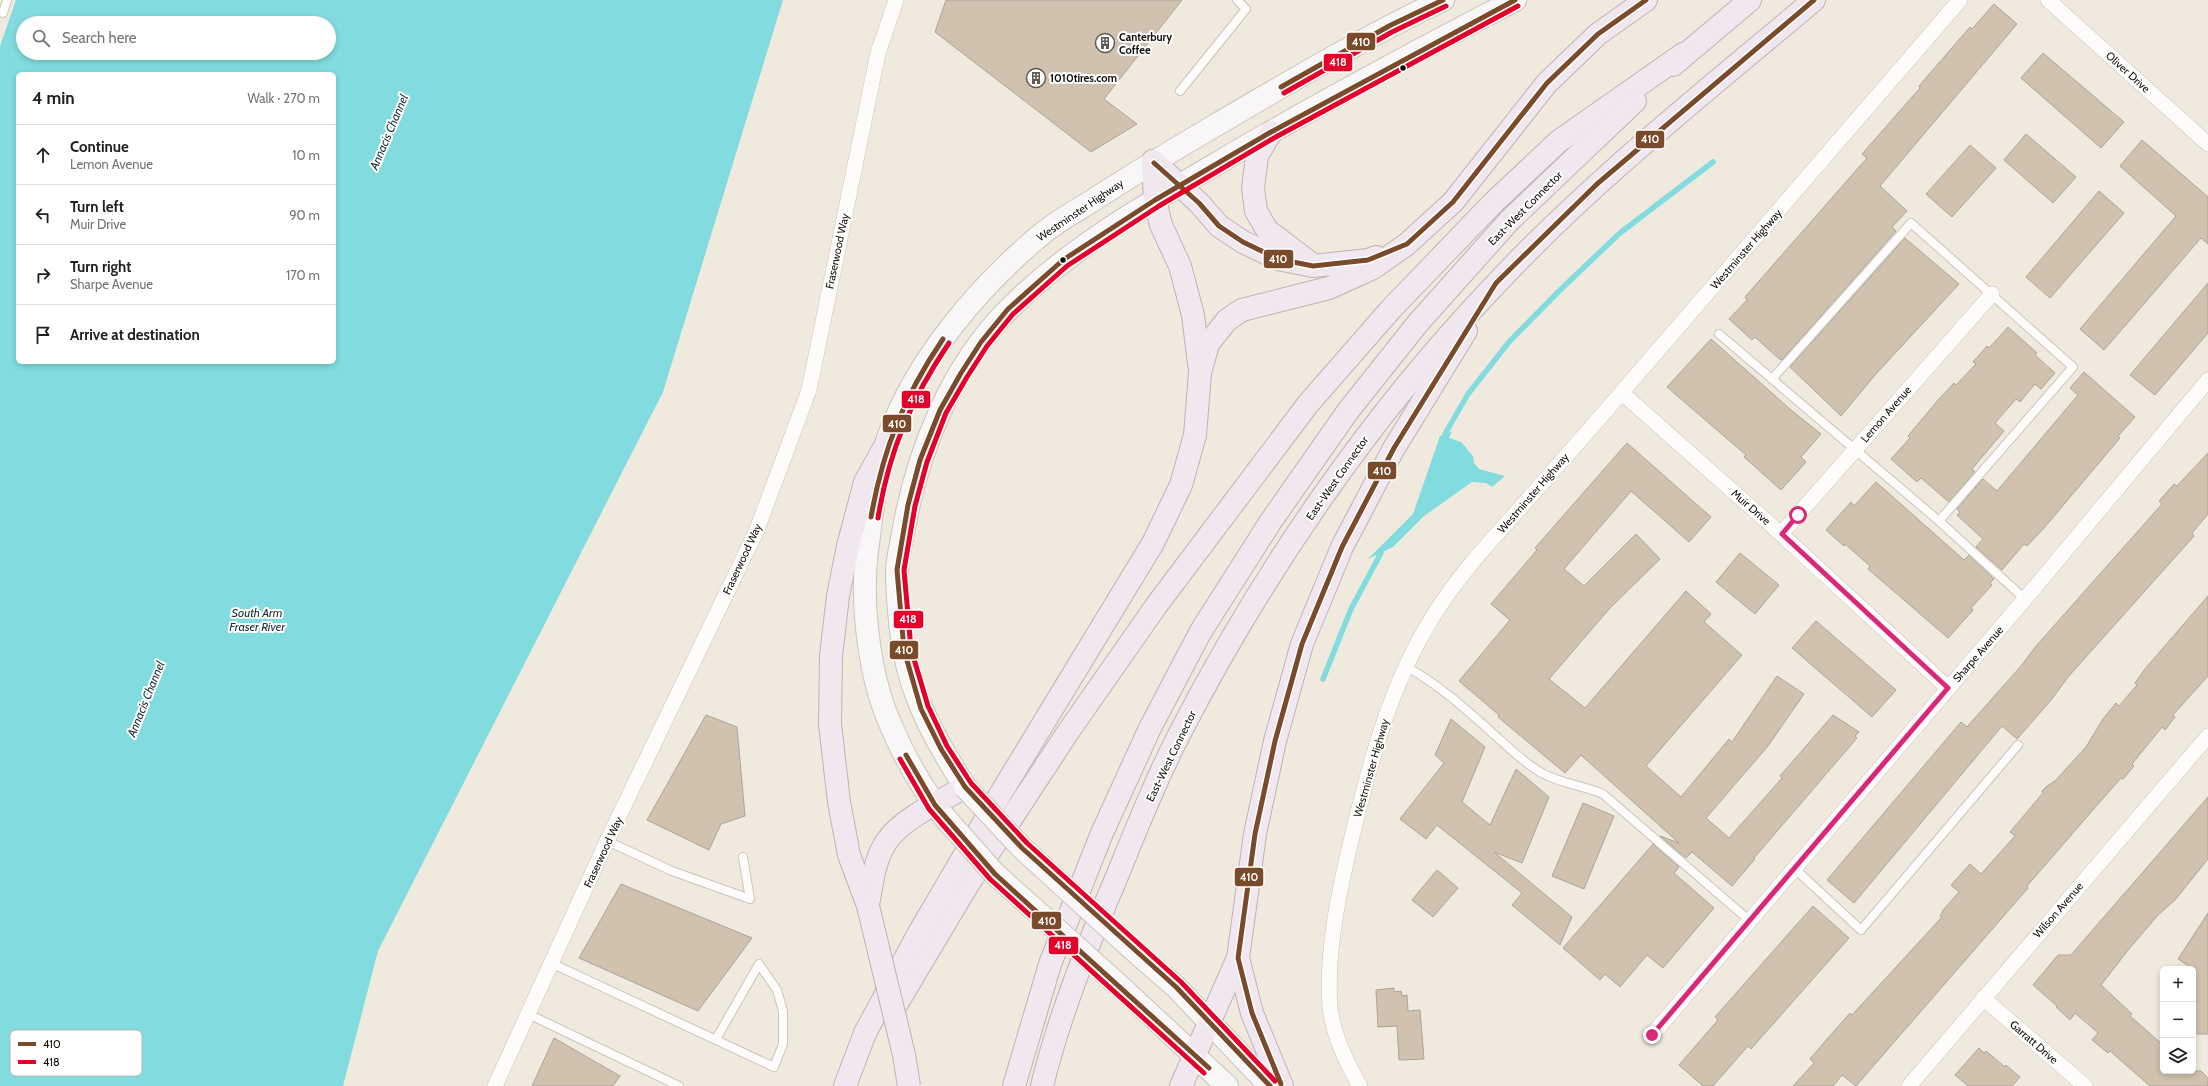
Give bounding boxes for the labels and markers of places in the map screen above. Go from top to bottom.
place label: Canterbury Coffee [1119,30,1172,57]
building icon: Canterbury Coffee [1094,32,1116,54]
unlabelled marker [1398,63,1408,73]
building icon: 1010tires.com [1025,67,1047,89]
place label: 1010tires.com [1050,71,1117,85]
unlabelled marker [1058,255,1068,265]

